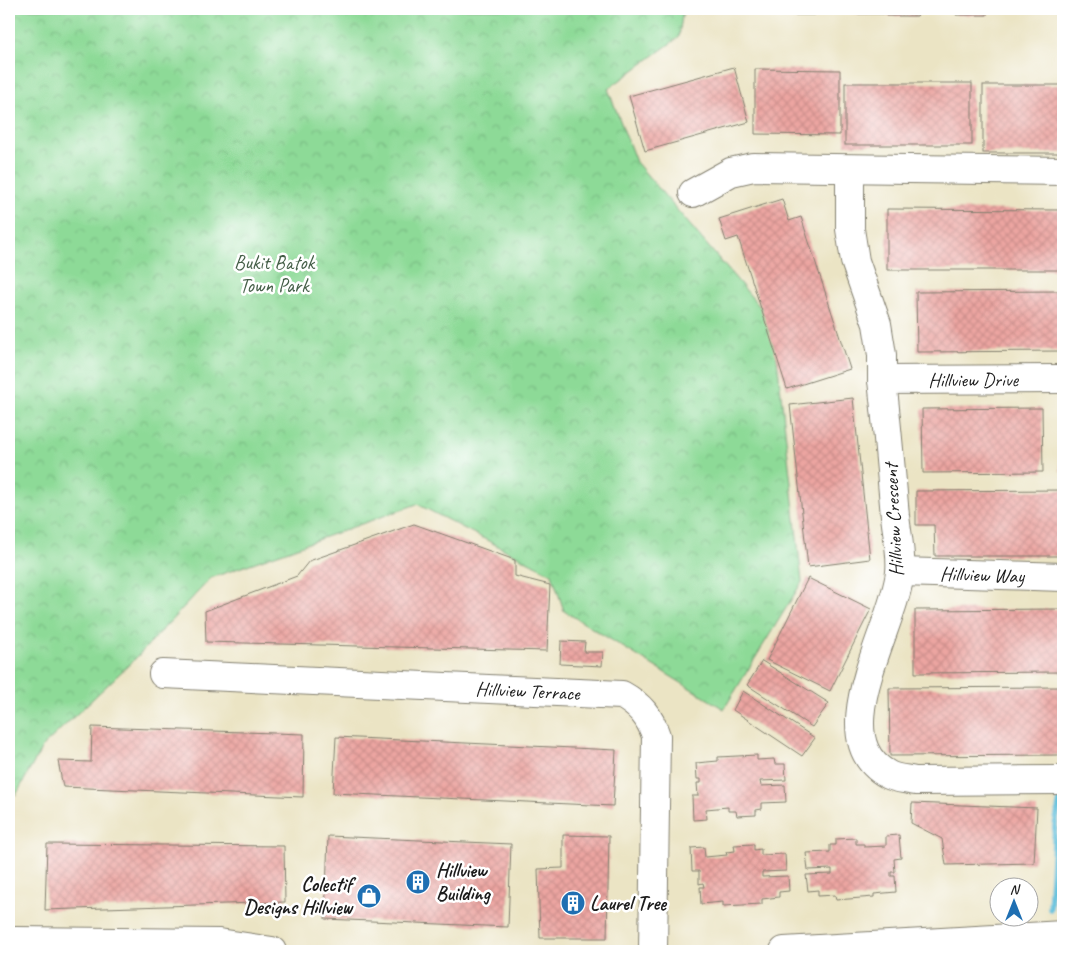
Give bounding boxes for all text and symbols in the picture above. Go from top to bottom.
park label: Bukit Batok Town Park [234,250,316,298]
street label: Hillview Drive [928,367,1019,393]
street label: Hillview Crescent [878,459,909,577]
street label: Hillview Way [940,561,1026,589]
street label: Hillview Terrace [475,676,582,706]
place label: Hillview Building [436,858,491,906]
building icon: Hillview Building [405,869,431,895]
place label: Colectif Designs Hillview [244,872,357,920]
north arrow [990,878,1040,928]
text: N [1010,881,1021,898]
shop icon: Colectif Designs Hillview [356,883,382,909]
building icon: Laurel Tree [560,890,586,916]
place label: Laurel Tree [590,891,667,916]

